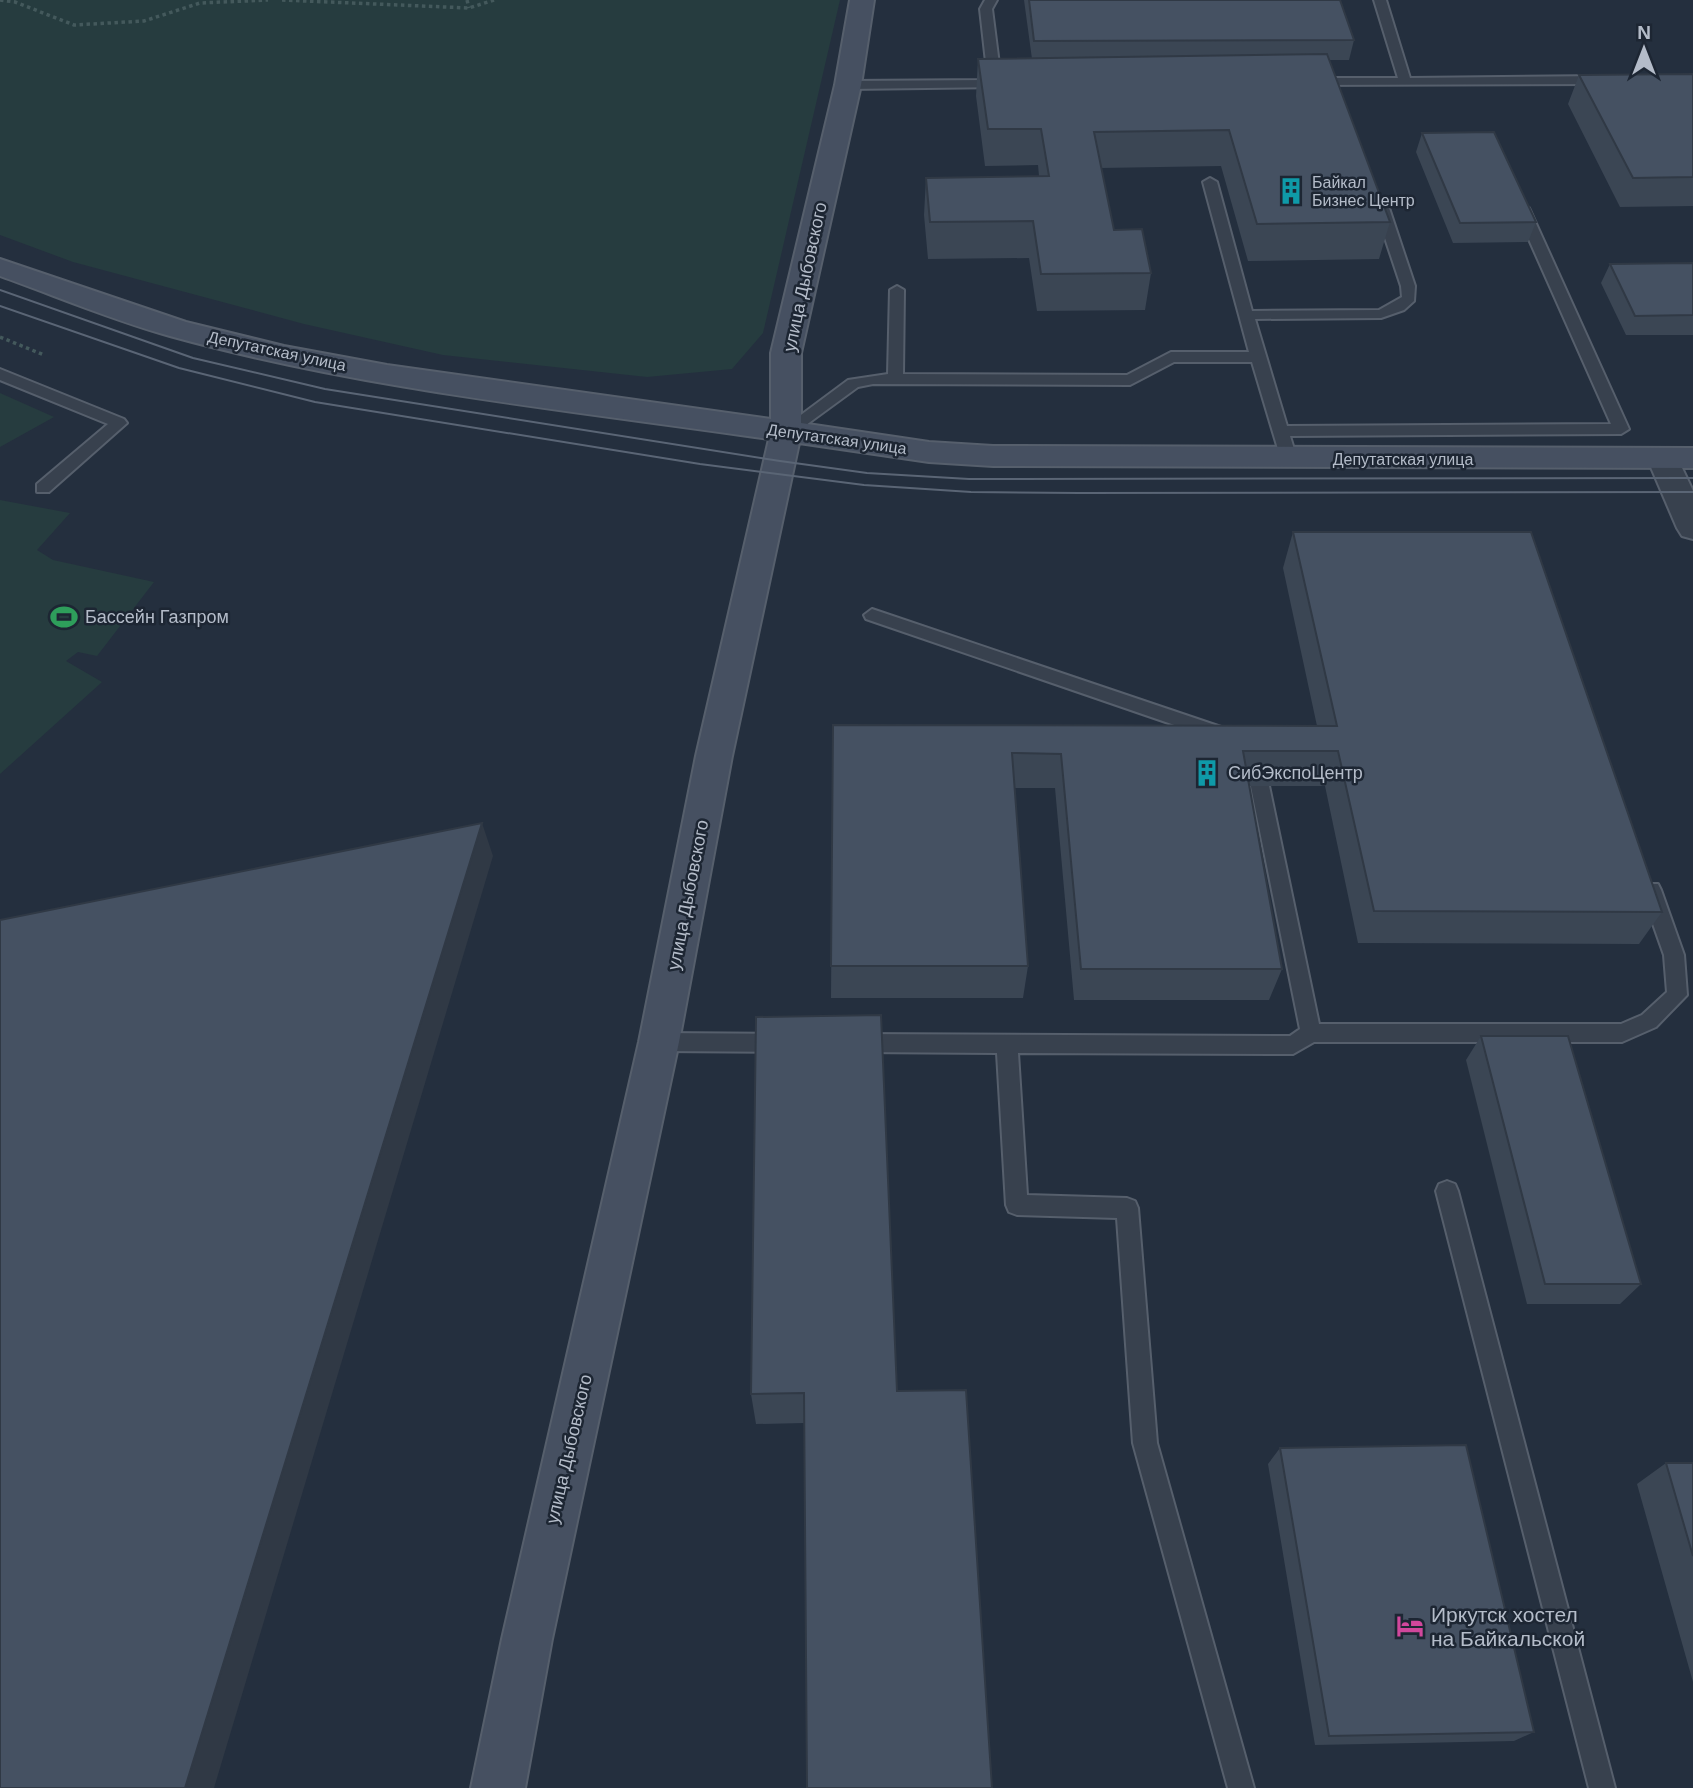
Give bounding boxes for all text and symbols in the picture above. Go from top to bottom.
north arrow [1609,14,1679,84]
text: N [1637,22,1651,43]
place label: Байкал Бизнес Центр [1312,174,1415,209]
building icon: Байкал Бизнес Центр [1276,176,1306,206]
street label: улица Дыбовского [779,200,831,354]
street label: Депутатская улица [206,328,348,374]
street label: Депутатская улица [766,421,908,457]
street label: Депутатская улица [1333,451,1473,468]
sports icon: Бассейн Газпром [49,602,79,632]
place label: Бассейн Газпром [85,607,229,627]
building icon: СибЭкспоЦентр [1192,758,1222,788]
place label: СибЭкспоЦентр [1228,763,1363,783]
street label: улица Дыбовского [664,818,712,972]
street label: улица Дыбовского [542,1372,596,1526]
place label: Иркутск хостел на Байкальской [1431,1603,1585,1650]
hotel icon: Иркутск хостел на Байкальской [1395,1611,1425,1641]

